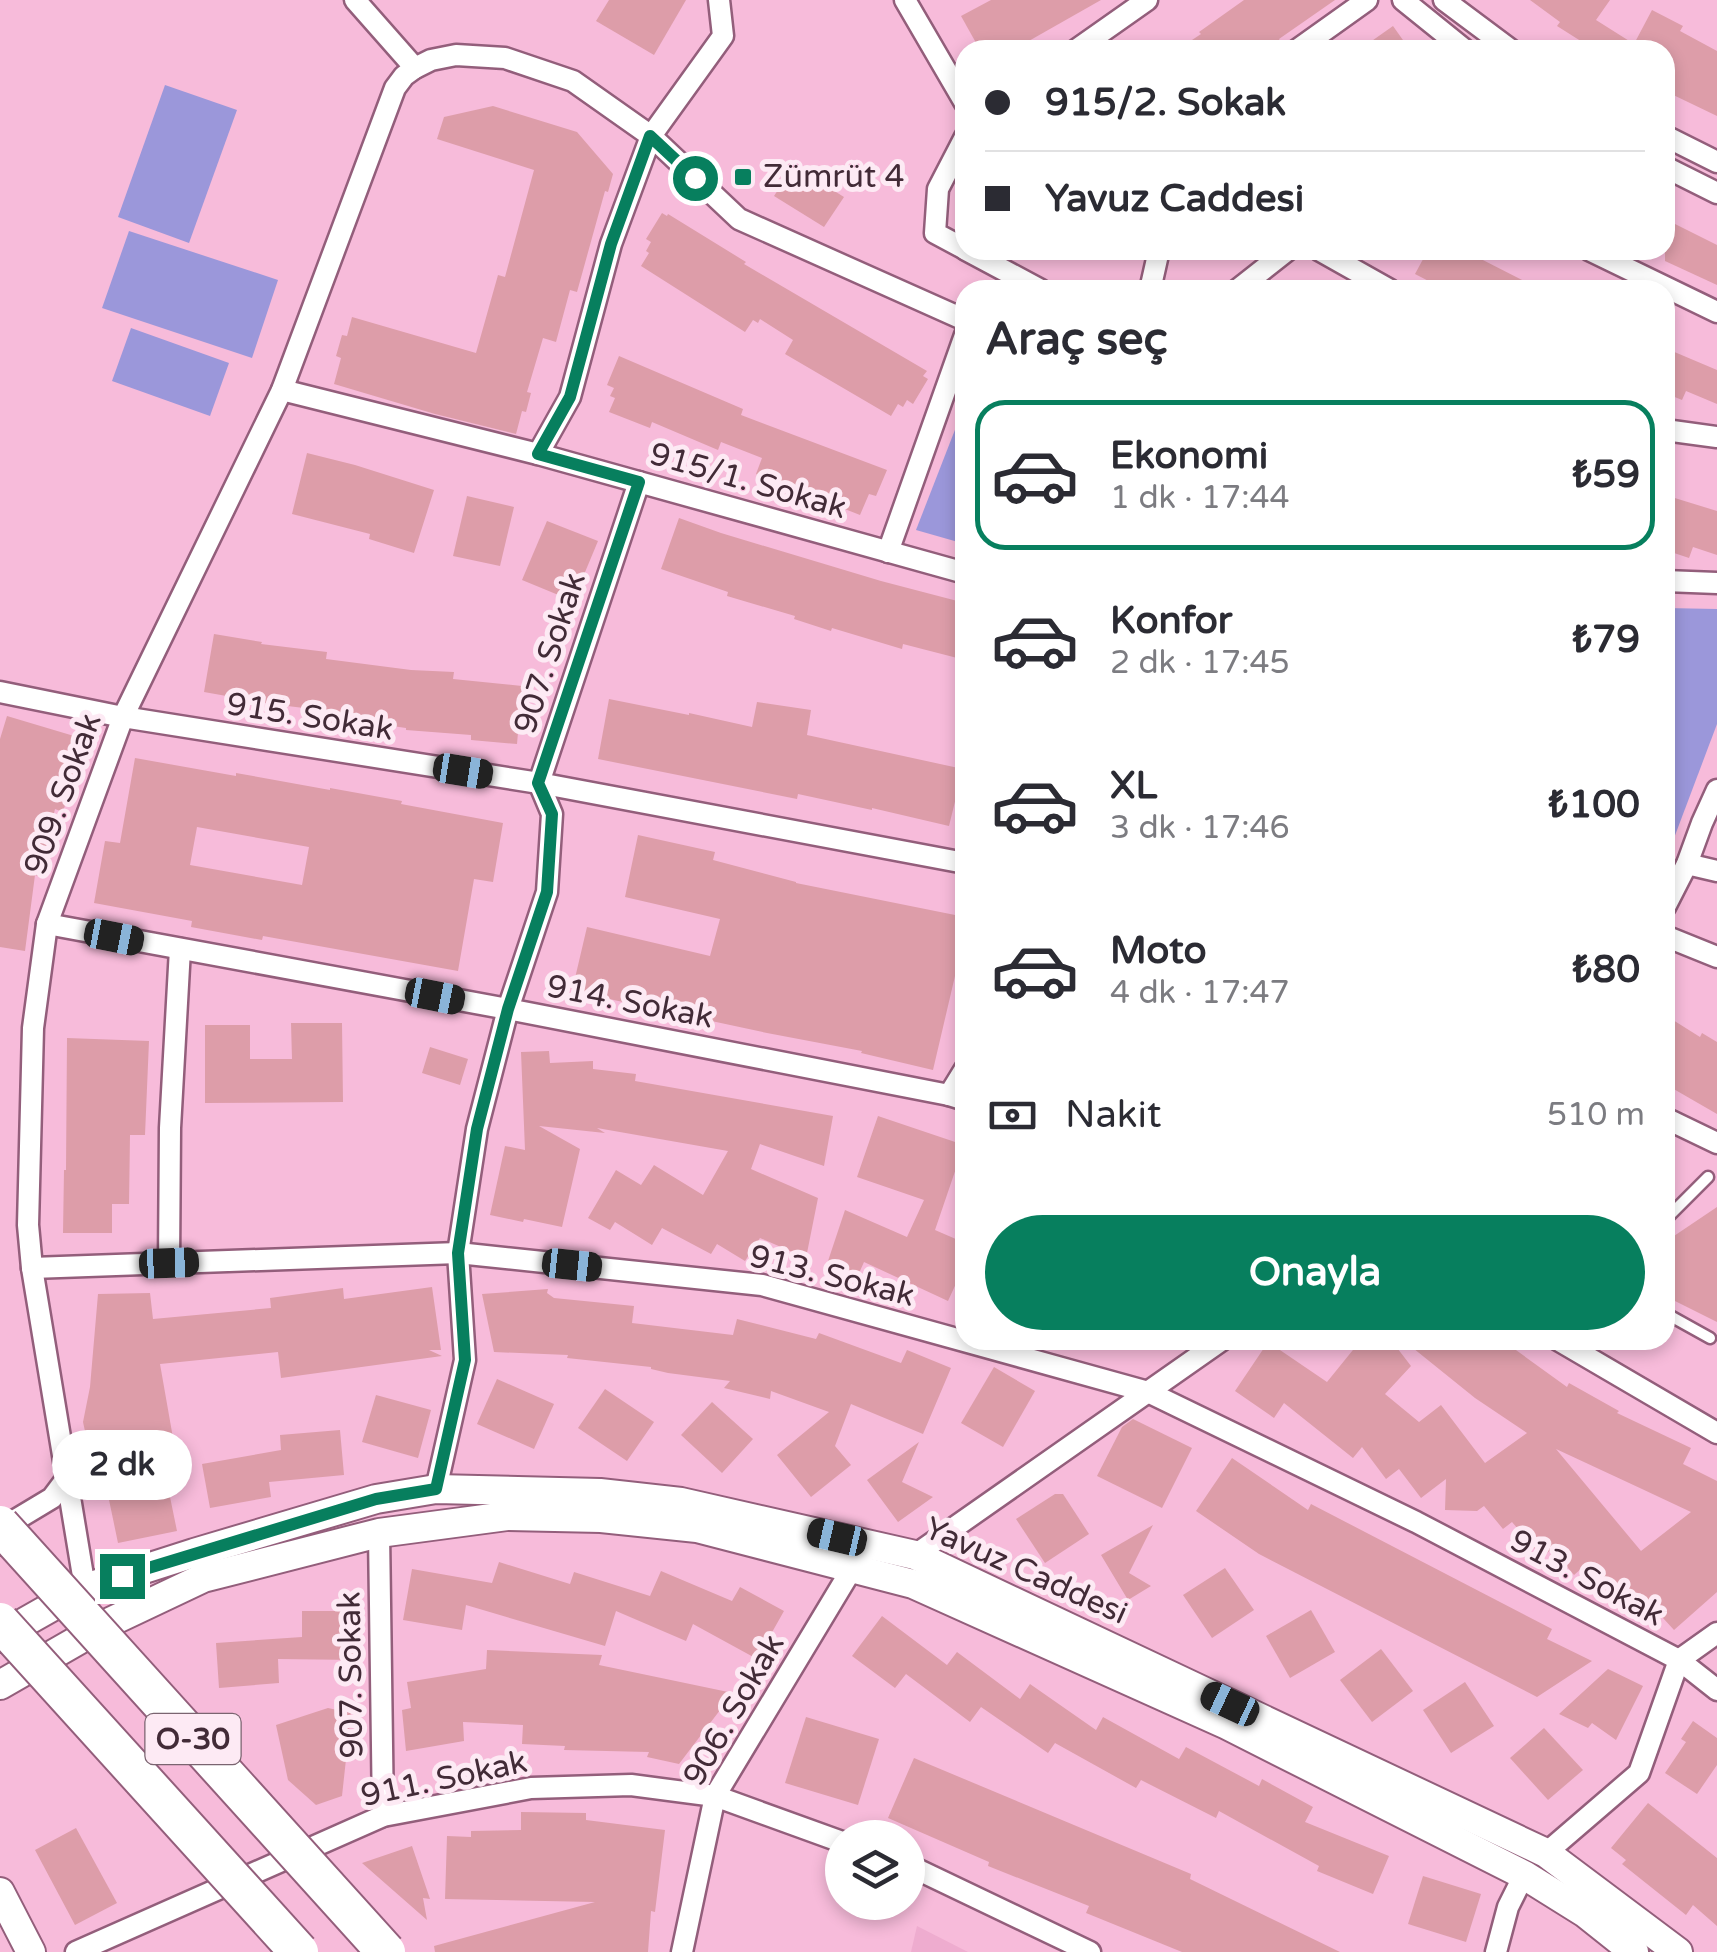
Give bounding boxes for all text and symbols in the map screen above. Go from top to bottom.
text: 915/2. Sokak [1045,80,1286,126]
route start [673,156,718,201]
place label: Zümrüt 4 [763,158,905,196]
marker: Zümrüt 4 [732,166,754,188]
text: Yavuz Caddesi [1045,176,1304,222]
text: Araç seç [985,313,1168,367]
icon: car [990,430,1080,520]
text: Ekonomi [1110,433,1268,479]
street label: 915/1. Sokak [645,435,851,527]
text: ₺59 [1572,452,1640,498]
text: 1 dk · 17:44 [1110,479,1290,517]
street label: 907. Sokak [506,568,594,738]
icon: car [990,595,1080,685]
text: Konfor [1110,598,1232,644]
text: ₺79 [1572,617,1640,663]
text: 2 dk · 17:45 [1110,644,1290,682]
street label: 915. Sokak [224,685,396,749]
street label: 909. Sokak [16,708,110,880]
car [431,751,495,791]
icon: car [990,760,1080,850]
text: XL [1110,763,1157,809]
text: ₺100 [1548,782,1640,828]
text: 3 dk · 17:46 [1110,809,1290,847]
car [82,917,146,957]
icon: car [990,925,1080,1015]
text: Moto [1110,928,1206,974]
text: ₺80 [1572,947,1640,993]
street label: 914. Sokak [544,967,716,1037]
text: 4 dk · 17:47 [1110,974,1290,1012]
car [403,976,467,1016]
icon: cash [985,1088,1040,1143]
text: Nakit [1065,1092,1162,1138]
text: 510 m [1547,1096,1645,1134]
button: Onayla [985,1215,1645,1330]
street label: 913. Sokak [746,1237,918,1315]
car [138,1247,200,1279]
car [541,1247,603,1283]
callout: 2 dk [52,1431,192,1501]
text: 2 dk [89,1446,155,1484]
street label: Yavuz Caddesi [919,1509,1133,1633]
car [804,1516,870,1558]
street label: 913. Sokak [1504,1522,1670,1634]
route end [100,1554,145,1599]
street label: 907. Sokak [331,1591,371,1759]
street label: 906. Sokak [675,1627,793,1793]
car [1196,1678,1264,1730]
road number: O-30 [146,1714,240,1764]
street label: 911. Sokak [358,1743,530,1815]
map controls [825,1820,925,1920]
button: layers [825,1820,925,1920]

